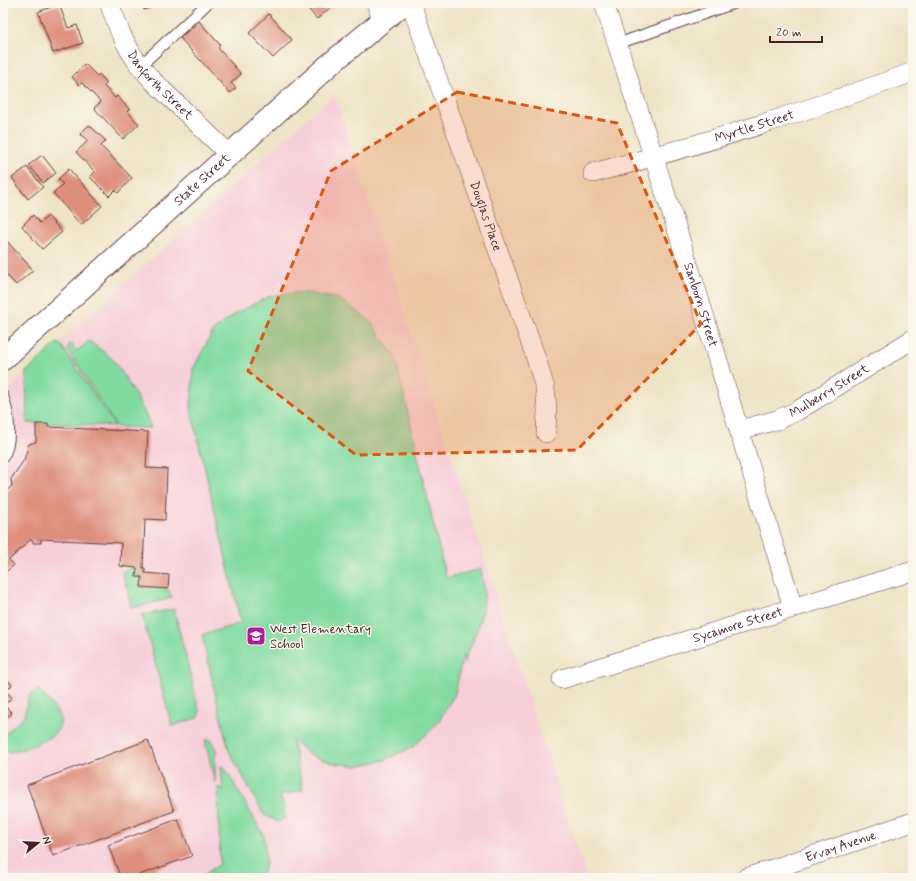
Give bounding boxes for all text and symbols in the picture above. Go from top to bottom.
scale bar [770,18,822,44]
text: 20 m [776,25,802,41]
street label: Danforth Street [123,47,197,124]
street label: Myrtle Street [713,106,796,147]
street label: State Street [170,149,234,210]
street label: Douglas Place [466,179,506,253]
street label: Sanborn Street [680,261,722,349]
street label: Mulberry Street [787,360,872,422]
street label: Sycamore Street [691,603,785,647]
place label: West Elementary School [270,621,371,653]
school or university icon: West Elementary School [245,625,267,647]
north arrow [18,823,58,863]
street label: Ervay Avenue [803,826,879,866]
text: N [39,835,54,846]

